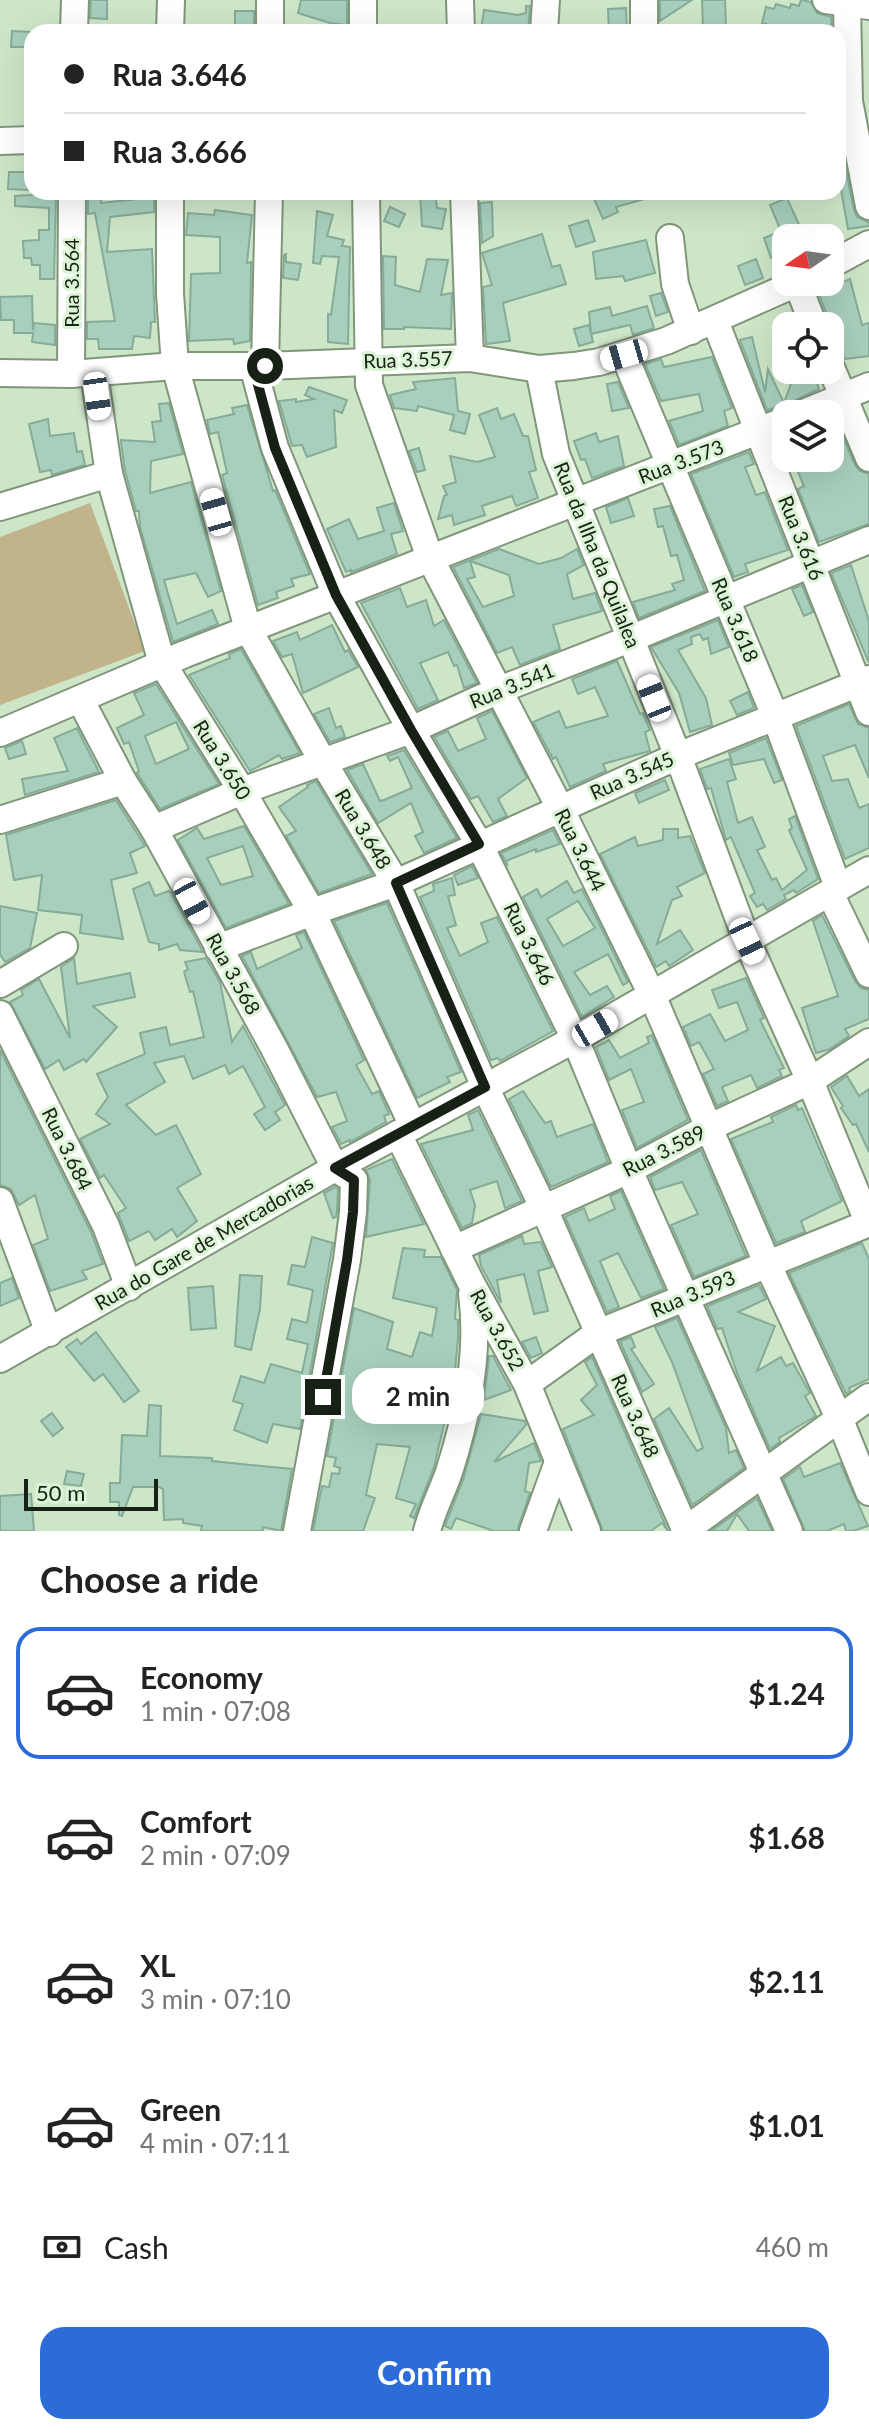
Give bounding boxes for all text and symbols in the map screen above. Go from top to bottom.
text: Rua 3.646 [112,56,247,92]
text: Rua 3.666 [112,133,247,169]
north arrow [772,224,844,296]
map controls [772,224,844,472]
street label: Rua 3.564 [59,238,83,328]
button: locate [772,312,844,384]
car [598,337,650,373]
street label: Rua 3.557 [363,345,453,373]
route start [247,348,283,384]
car [82,371,112,421]
button: layers [772,400,844,472]
street label: Rua 3.573 [635,434,727,488]
street label: Rua da Ilha da Quilalea [550,458,646,651]
car [198,486,234,538]
street label: Rua 3.616 [774,492,830,584]
street label: Rua 3.618 [707,574,764,665]
street label: Rua 3.541 [466,657,558,713]
car [634,671,674,725]
street label: Rua 3.650 [189,715,257,804]
street label: Rua 3.545 [586,746,677,804]
street label: Rua 3.648 [331,784,397,873]
street label: Rua 3.644 [551,804,611,895]
car [170,874,214,928]
street label: Rua 3.646 [500,898,560,989]
car [726,914,768,968]
street label: Rua 3.568 [202,929,266,1018]
car [568,1006,622,1050]
street label: Rua 3.684 [38,1103,98,1194]
street label: Rua 3.589 [618,1119,709,1181]
street label: Rua do Gare de Mercadorias [90,1170,317,1315]
street label: Rua 3.593 [647,1265,738,1322]
street label: Rua 3.652 [466,1285,530,1374]
callout: 2 min [351,1369,483,1425]
street label: Rua 3.648 [607,1370,665,1461]
route end [305,1379,341,1415]
text: 2 min [386,1380,450,1412]
scale bar [24,1475,158,1511]
text: 50 m [36,1479,85,1506]
text: Choose a ride [40,1557,259,1601]
icon: car [44,1657,116,1729]
text: Economy [140,1659,263,1695]
text: $1.24 [748,1675,825,1711]
text: 1 min · 07:08 [140,1695,291,1727]
icon: car [44,1801,116,1873]
text: Comfort [140,1803,252,1839]
text: $1.68 [748,1819,825,1855]
text: 2 min · 07:09 [140,1839,291,1871]
icon: car [44,1945,116,2017]
text: XL [140,1947,176,1983]
text: $2.11 [748,1963,825,1999]
text: 3 min · 07:10 [140,1983,291,2015]
icon: car [44,2089,116,2161]
text: Green [140,2091,221,2127]
text: $1.01 [748,2107,825,2143]
text: 4 min · 07:11 [140,2127,291,2159]
icon: cash [40,2225,84,2269]
text: Cash [104,2229,169,2265]
text: 460 m [756,2231,829,2263]
button: Confirm [40,2327,829,2419]

